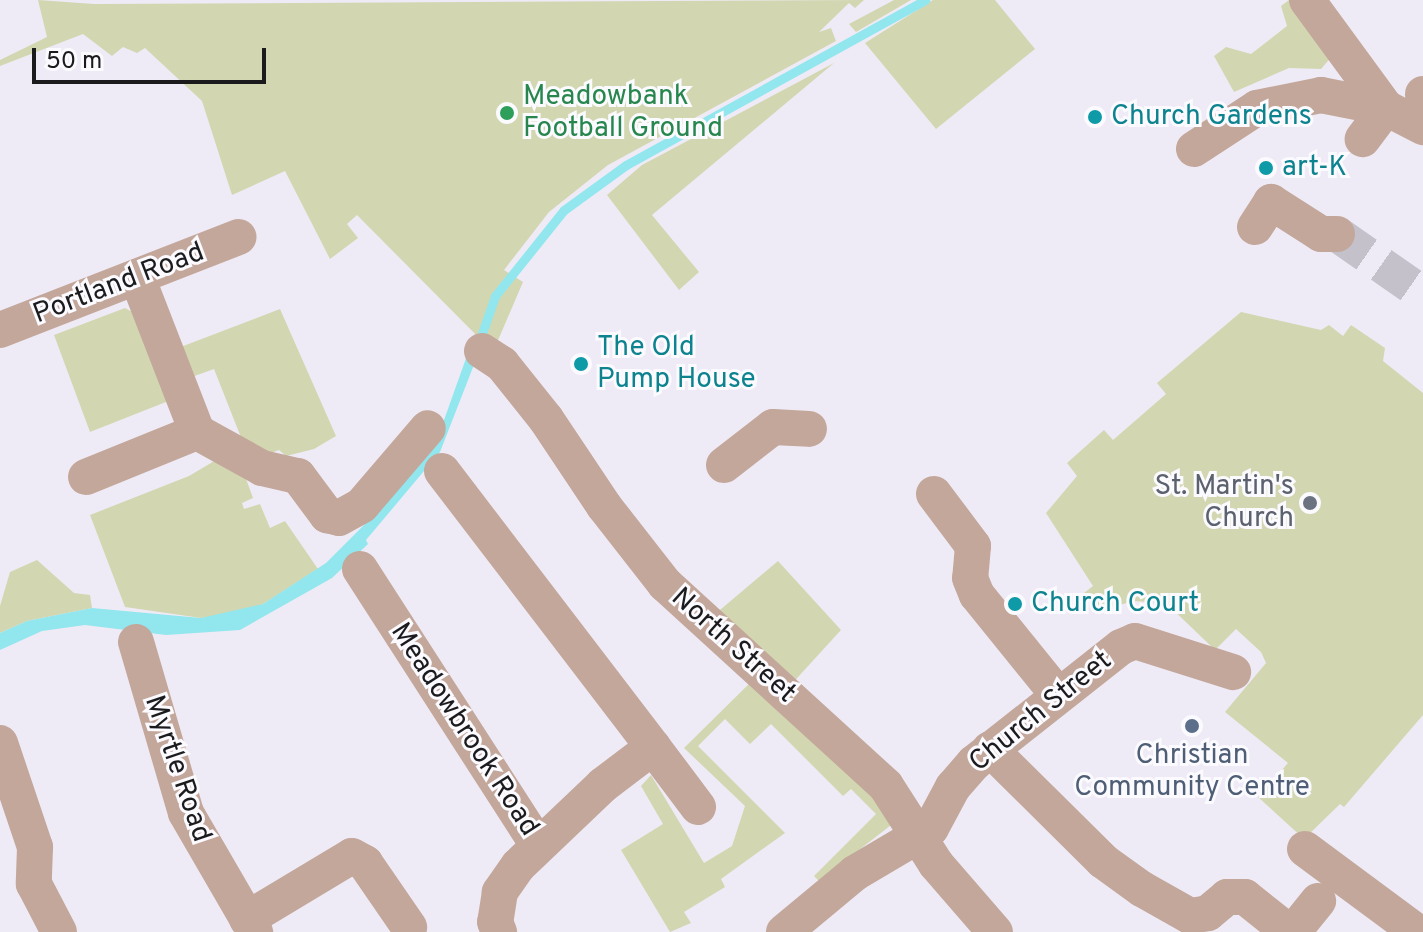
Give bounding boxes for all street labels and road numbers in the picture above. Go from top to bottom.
street label: Portland Road [29,236,209,332]
street label: North Street [664,581,802,711]
street label: Meadowbrook Road [383,617,545,843]
street label: Church Street [963,644,1119,780]
street label: Myrtle Road [136,691,218,847]

